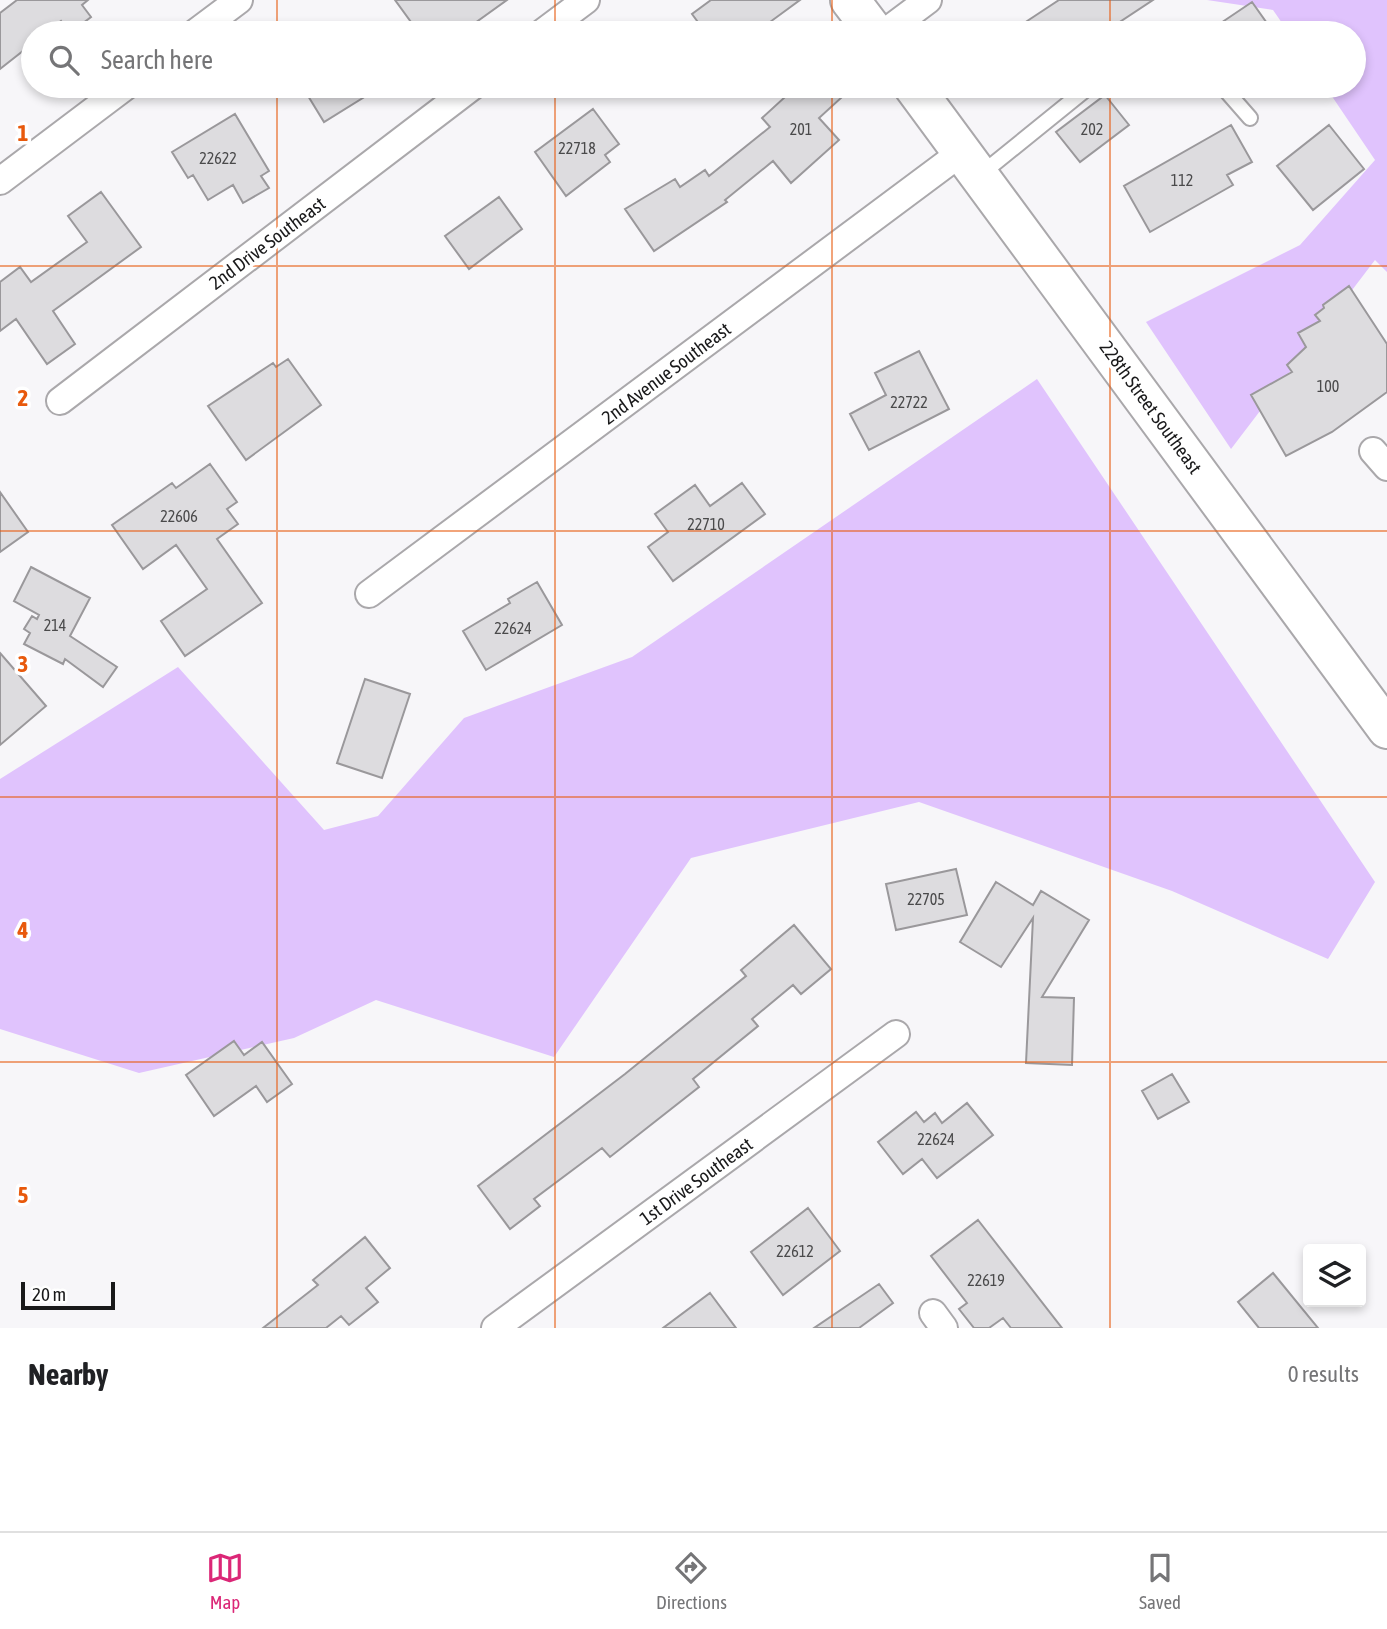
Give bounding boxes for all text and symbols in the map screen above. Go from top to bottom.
search box [21,21,1366,98]
icon: search [45,41,83,79]
text: Search here [101,45,213,75]
text: 1 [18,120,29,146]
house number: 201 [790,120,812,138]
house number: 202 [1081,120,1103,138]
house number: 22718 [558,139,596,157]
house number: 22622 [199,149,237,167]
house number: 112 [1171,171,1193,189]
street label: 2nd Drive Southeast [205,192,329,294]
street label: 2nd Avenue Southeast [597,317,735,429]
street label: 228th Street Southeast [1095,336,1207,478]
house number: 100 [1317,377,1339,395]
text: 2 [18,385,28,411]
house number: 22722 [890,393,928,411]
house number: 22606 [160,507,198,525]
house number: 22710 [687,515,725,533]
house number: 214 [44,616,66,634]
house number: 22624 [494,619,532,637]
text: 3 [18,651,28,677]
house number: 22705 [907,890,945,908]
text: 4 [17,917,29,943]
house number: 22624 [917,1130,955,1148]
street label: 1st Drive Southeast [635,1133,757,1229]
text: 5 [18,1182,29,1208]
house number: 22612 [776,1242,814,1260]
map controls [1303,1244,1366,1307]
button: layers [1303,1244,1366,1307]
house number: 22619 [967,1271,1005,1289]
scale bar [21,1279,116,1311]
text: 20 m [32,1283,66,1305]
text: Nearby [28,1357,108,1391]
text: 0 results [1288,1361,1359,1387]
tab: Map [206,1549,244,1613]
tab: Directions [656,1549,727,1613]
tab: Saved [1139,1549,1181,1613]

